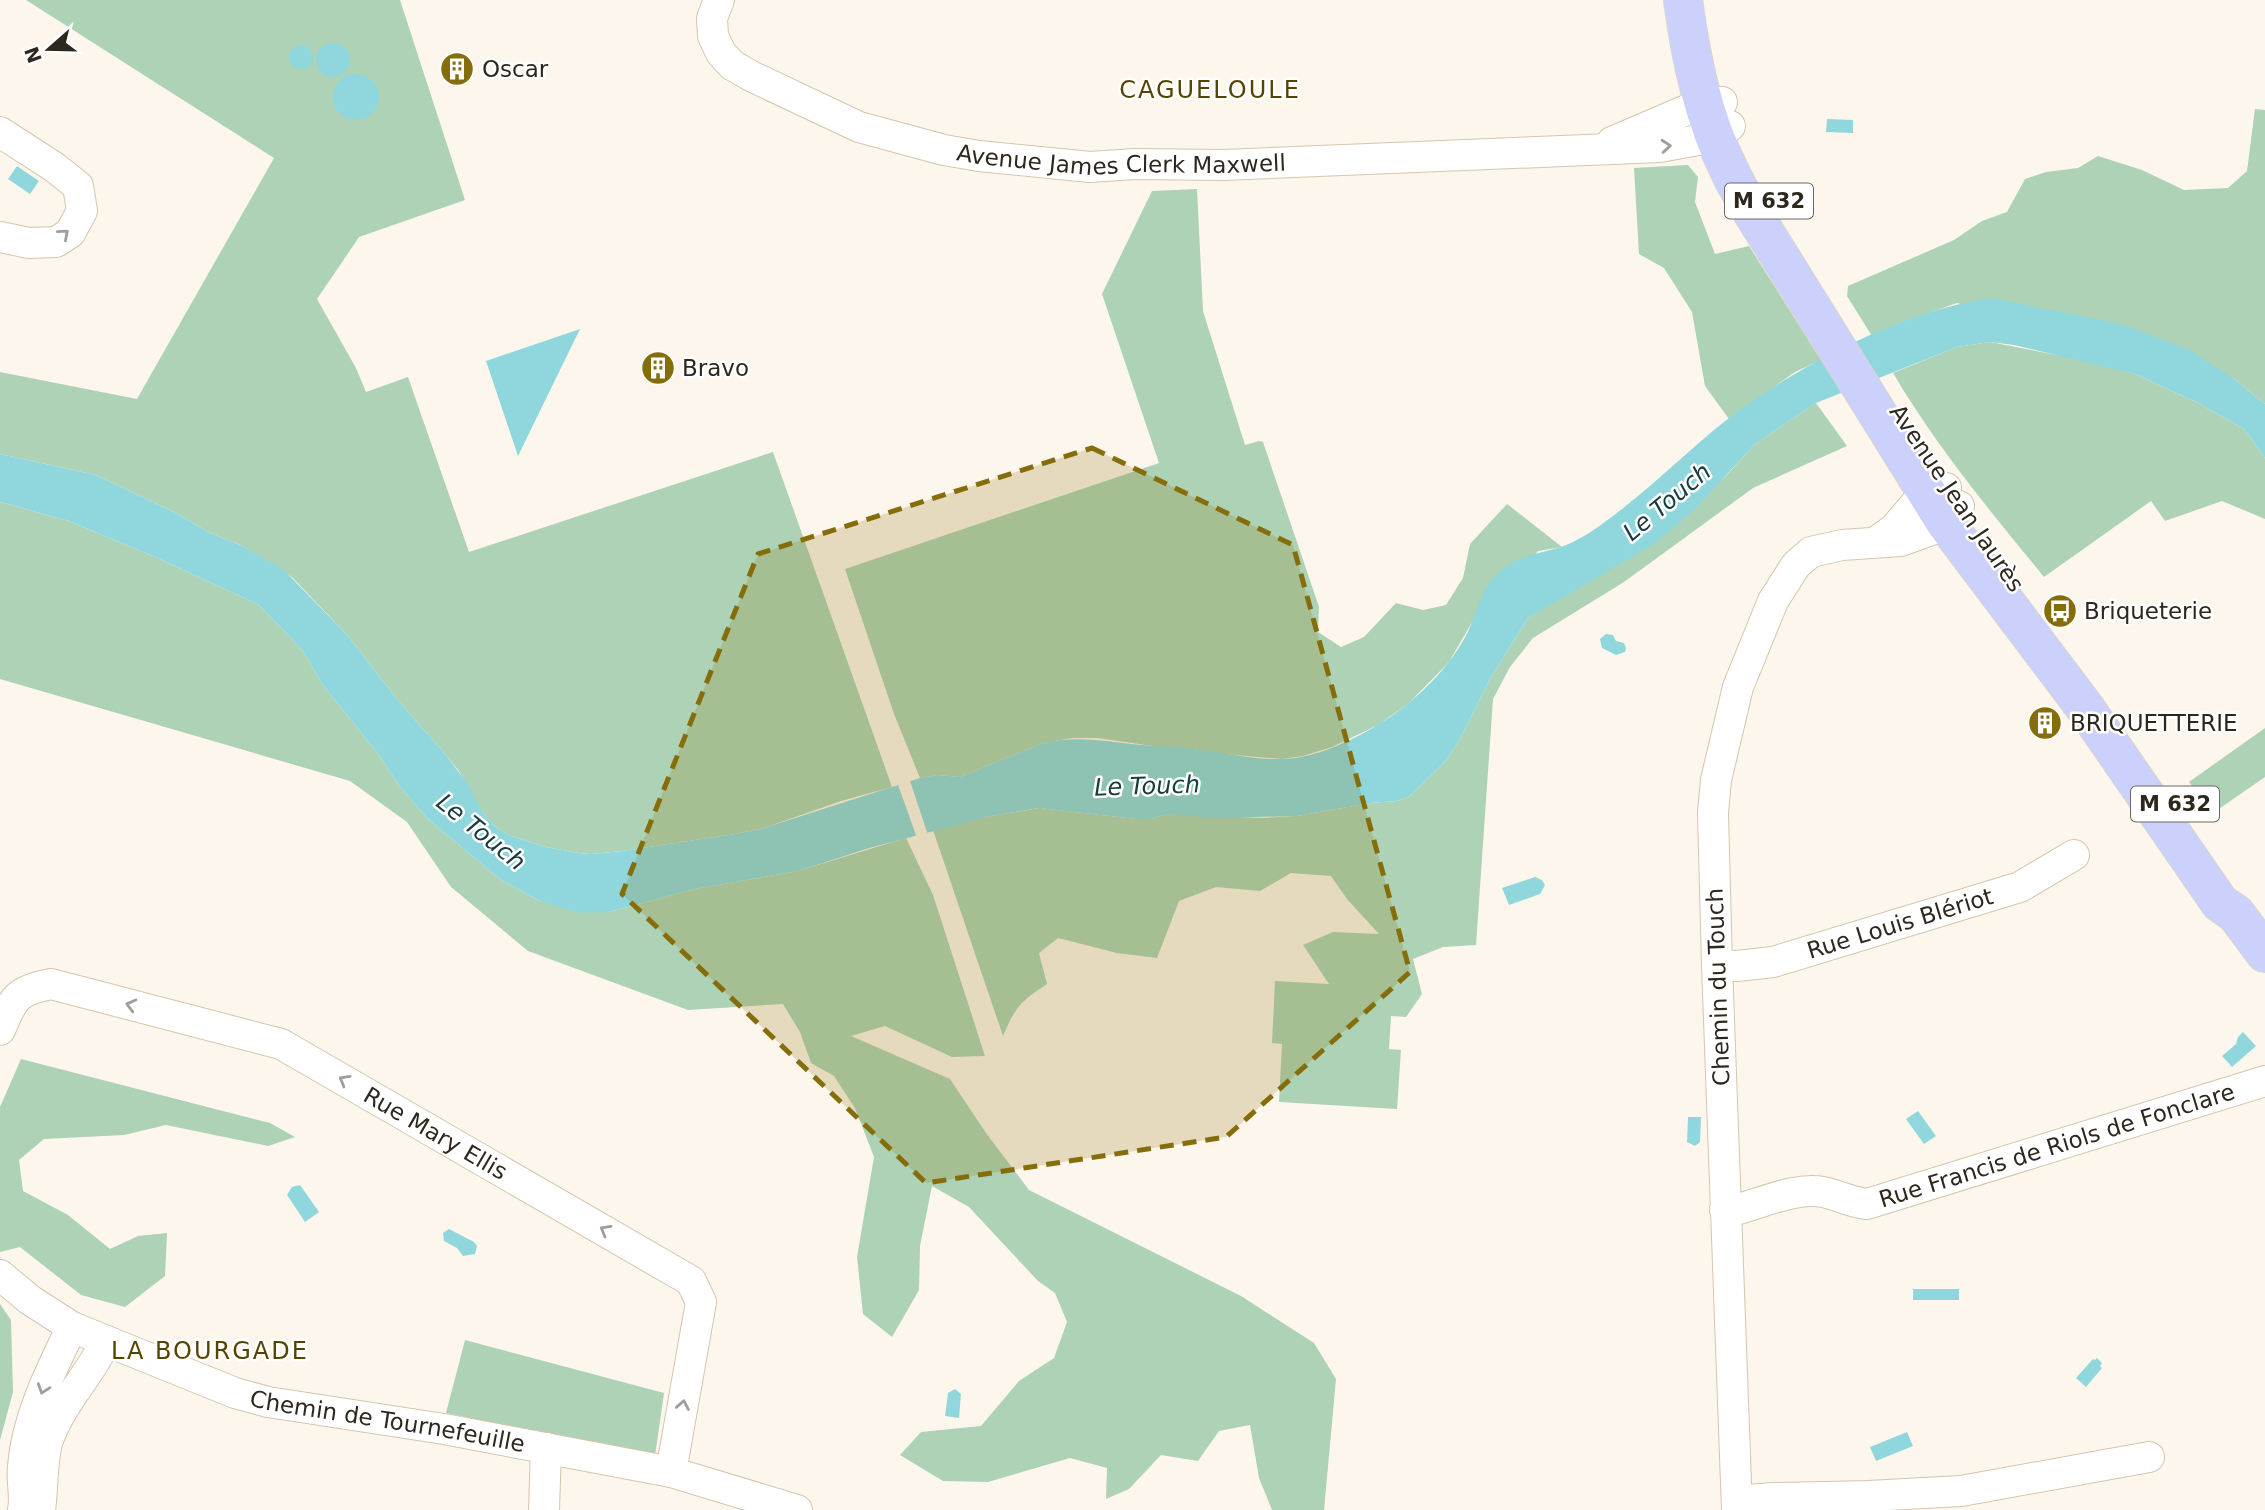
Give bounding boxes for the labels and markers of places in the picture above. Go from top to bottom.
building icon: Oscar [438,50,476,88]
place label: Oscar [482,56,549,82]
building icon: Bravo [639,349,677,387]
place label: Bravo [682,355,749,381]
bus stop icon: Briqueterie [2041,592,2079,630]
place label: Briqueterie [2084,598,2212,624]
building icon: BRIQUETTERIE [2026,704,2064,742]
place label: BRIQUETTERIE [2070,710,2238,736]

